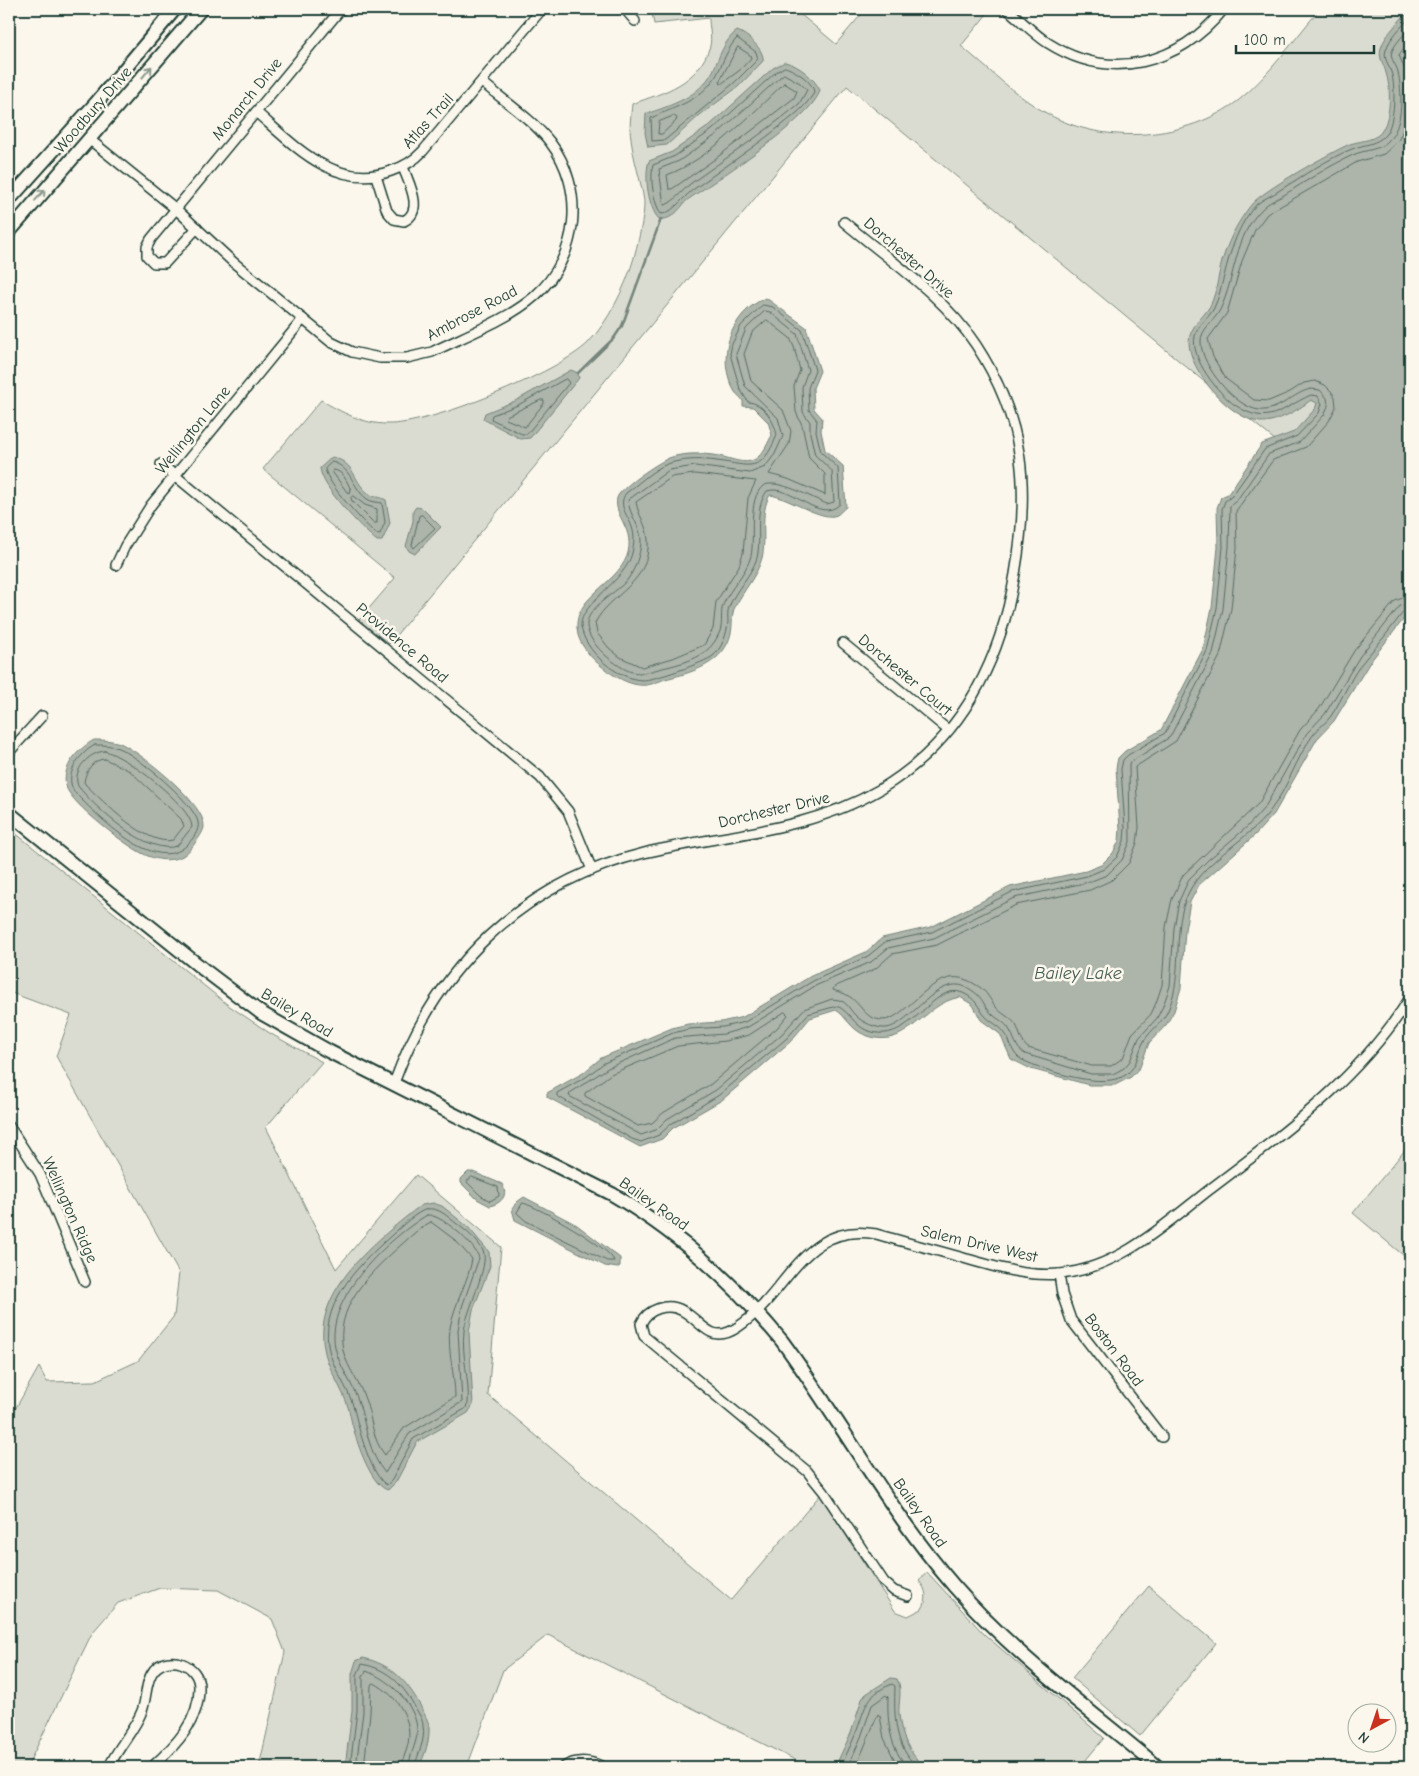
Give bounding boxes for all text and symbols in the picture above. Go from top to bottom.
scale bar [1236,22,1374,54]
text: 100 m [1244,31,1286,49]
street label: Monarch Drive [208,54,286,144]
street label: Woodbury Drive [51,63,135,157]
one-way arrow [141,66,152,79]
street label: Atlas Trail [399,90,457,152]
one-way arrow [35,188,46,201]
street label: Dorchester Drive [860,214,958,302]
street label: Ambrose Road [424,282,520,344]
street label: Wellington Lane [152,382,234,478]
street label: Providence Road [352,599,452,687]
street label: Dorchester Court [855,631,956,720]
street label: Dorchester Drive [717,788,831,832]
water label: Bailey Lake [1034,963,1122,984]
street label: Bailey Road [258,985,336,1041]
street label: Wellington Ridge [39,1154,101,1266]
street label: Bailey Road [616,1174,692,1234]
street label: Salem Drive West [919,1222,1039,1266]
street label: Boston Road [1081,1310,1147,1390]
street label: Bailey Road [890,1475,950,1551]
north arrow [1346,1704,1396,1754]
text: N [1355,1728,1373,1747]

